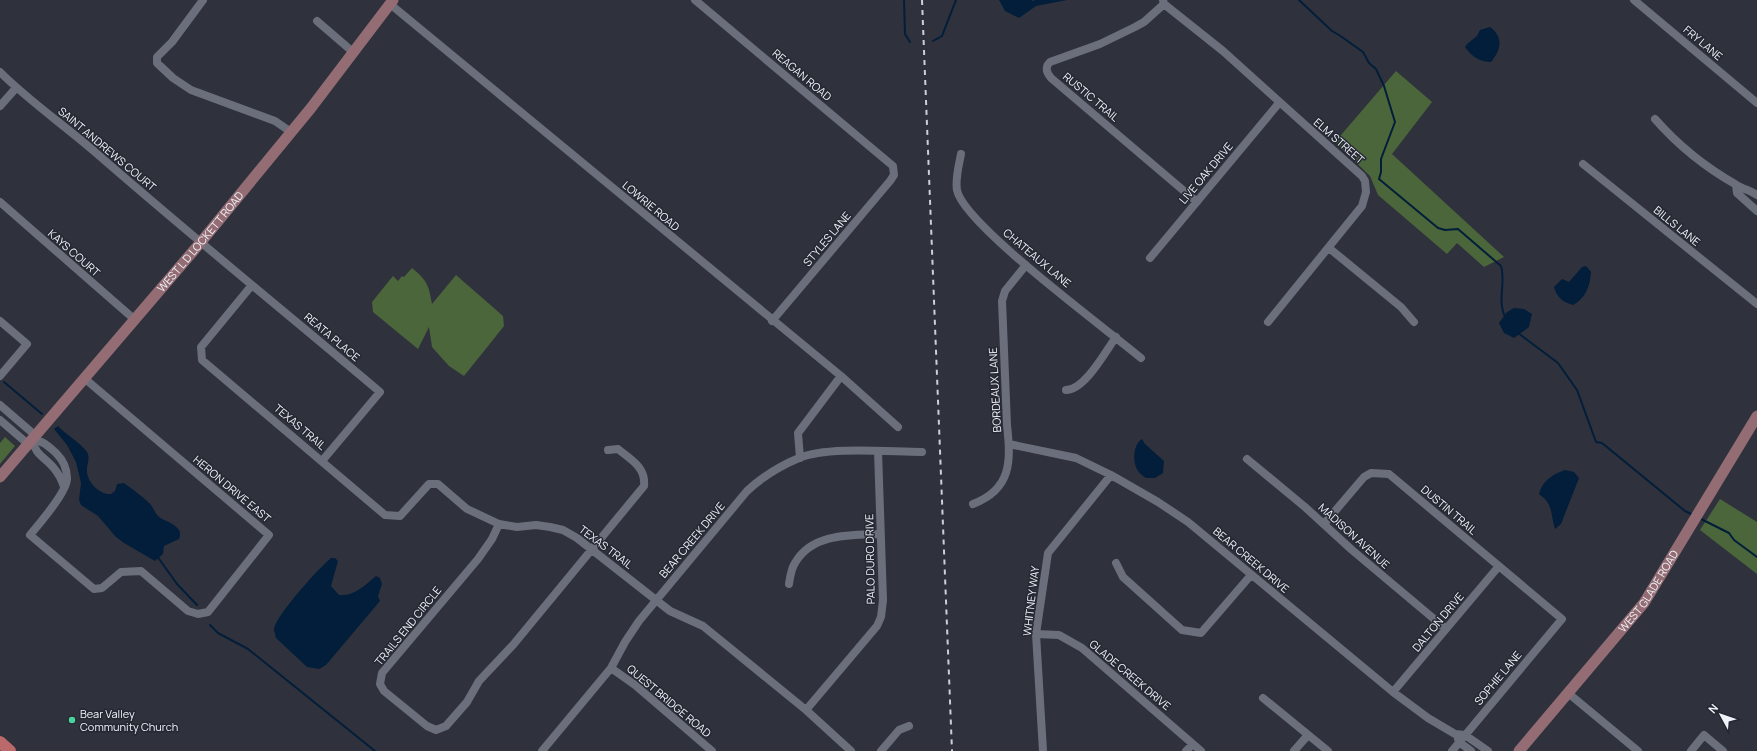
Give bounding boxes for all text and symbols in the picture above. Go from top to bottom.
street label: FRY LANE [1681,22,1726,63]
street label: REAGAN ROAD [769,45,835,104]
street label: RUSTIC TRAIL [1060,69,1123,125]
street label: SAINT ANDREWS COURT [55,103,160,194]
street label: ELM STREET [1311,114,1368,167]
street label: LIVE OAK DRIVE [1175,139,1236,207]
street label: LOWRIE ROAD [620,177,683,234]
street label: WEST L D LOCKETT ROAD [153,188,247,295]
street label: BILLS LANE [1651,202,1704,249]
street label: STYLES LANE [799,208,854,269]
street label: CHATEAUX LANE [1000,225,1074,290]
street label: KAYS COURT [45,226,104,280]
street label: REATA PLACE [301,309,363,364]
street label: BORDEAUX LANE [985,347,1004,433]
street label: TEXAS TRAIL [271,400,330,453]
street label: HERON DRIVE EAST [190,452,275,526]
street label: DUSTIN TRAIL [1418,482,1481,538]
street label: BEAR CREEK DRIVE [655,499,728,581]
street label: MADISON AVENUE [1315,500,1393,572]
street label: PALO DURO DRIVE [861,514,878,604]
street label: TEXAS TRAIL [576,521,637,572]
street label: BEAR CREEK DRIVE [1210,523,1292,596]
street label: WEST GLADE ROAD [1615,547,1681,635]
street label: WHITNEY WAY [1019,564,1042,637]
street label: TRAILS END CIRCLE [371,583,444,669]
street label: DALTON DRIVE [1409,589,1467,654]
street label: GLADE CREEK DRIVE [1086,636,1174,713]
street label: SOPHIE LANE [1471,647,1525,708]
street label: QUEST BRIDGE ROAD [624,661,715,740]
north arrow [1701,695,1741,735]
text: N [1705,700,1721,716]
place label: Bear Valley Community Church [80,706,178,734]
marker: Bear Valley Community Church [67,715,77,725]

